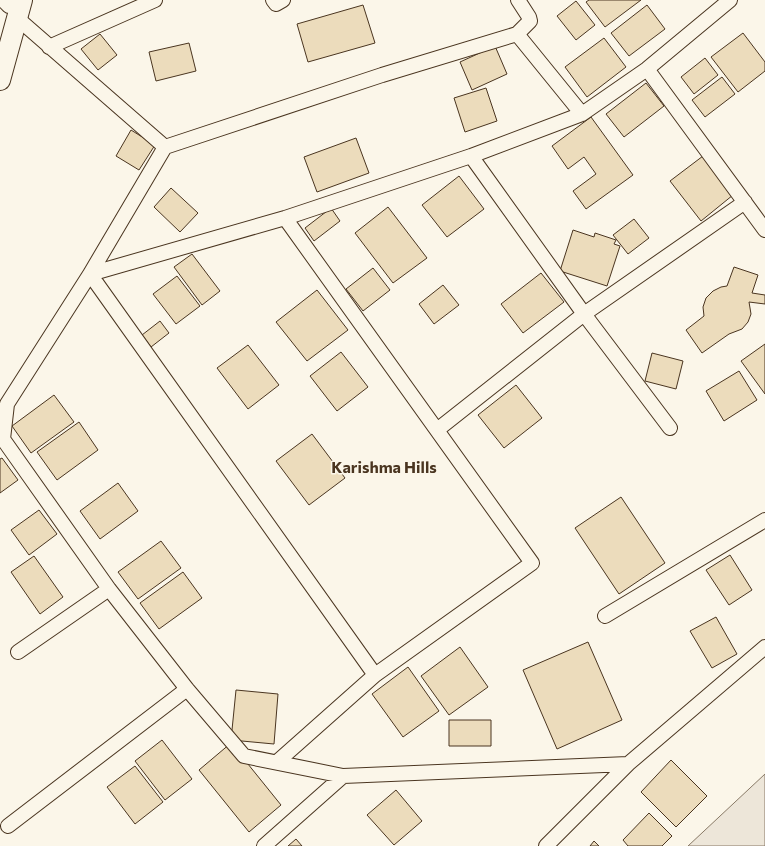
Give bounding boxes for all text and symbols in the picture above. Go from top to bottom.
district label: Karishma Hills [331,457,437,476]

